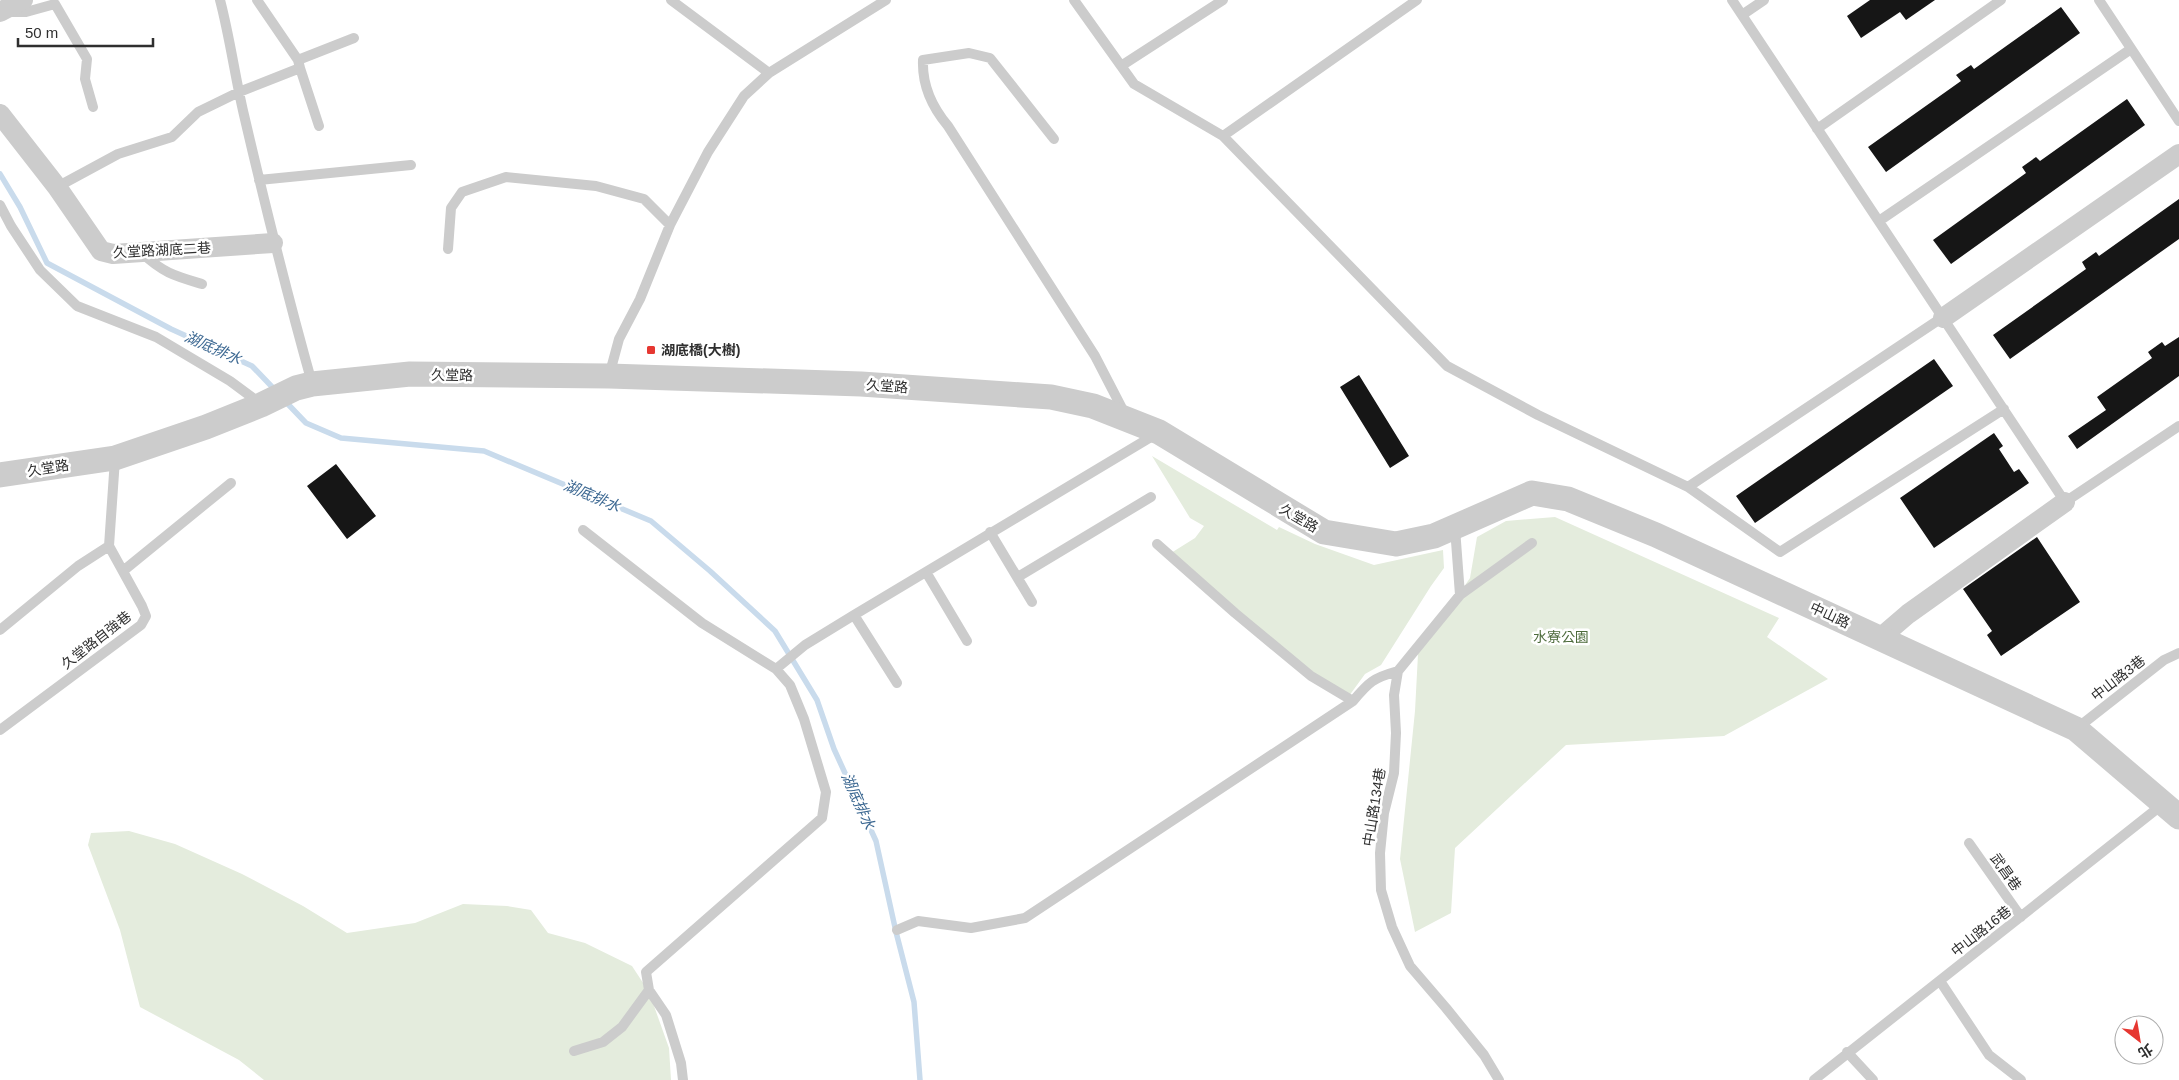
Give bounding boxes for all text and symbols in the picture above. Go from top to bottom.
scale bar [18,15,152,47]
text: 50 m [25,24,58,41]
street label: 久堂路湖底二巷 [113,239,211,261]
water label: 湖底排水 [182,328,245,368]
place label: 湖底橋(大樹) [661,342,740,358]
marker: 湖底橋(大樹) [645,344,657,356]
street label: 久堂路 [431,367,473,383]
street label: 久堂路 [865,377,909,395]
street label: 久堂路 [26,457,70,479]
water label: 湖底排水 [561,476,624,515]
street label: 久堂路 [1277,501,1321,535]
street label: 中山路 [1808,599,1852,631]
street label: 久堂路自強巷 [58,608,134,672]
park label: 水寮公園 [1533,629,1589,645]
street label: 中山路3巷 [2088,652,2148,704]
street label: 中山路134巷 [1360,767,1388,847]
water label: 湖底排水 [838,770,879,833]
street label: 武昌巷 [1987,850,2025,894]
street label: 中山路16巷 [1948,903,2014,959]
north arrow [2114,1015,2164,1065]
text: 北 [2136,1041,2156,1062]

